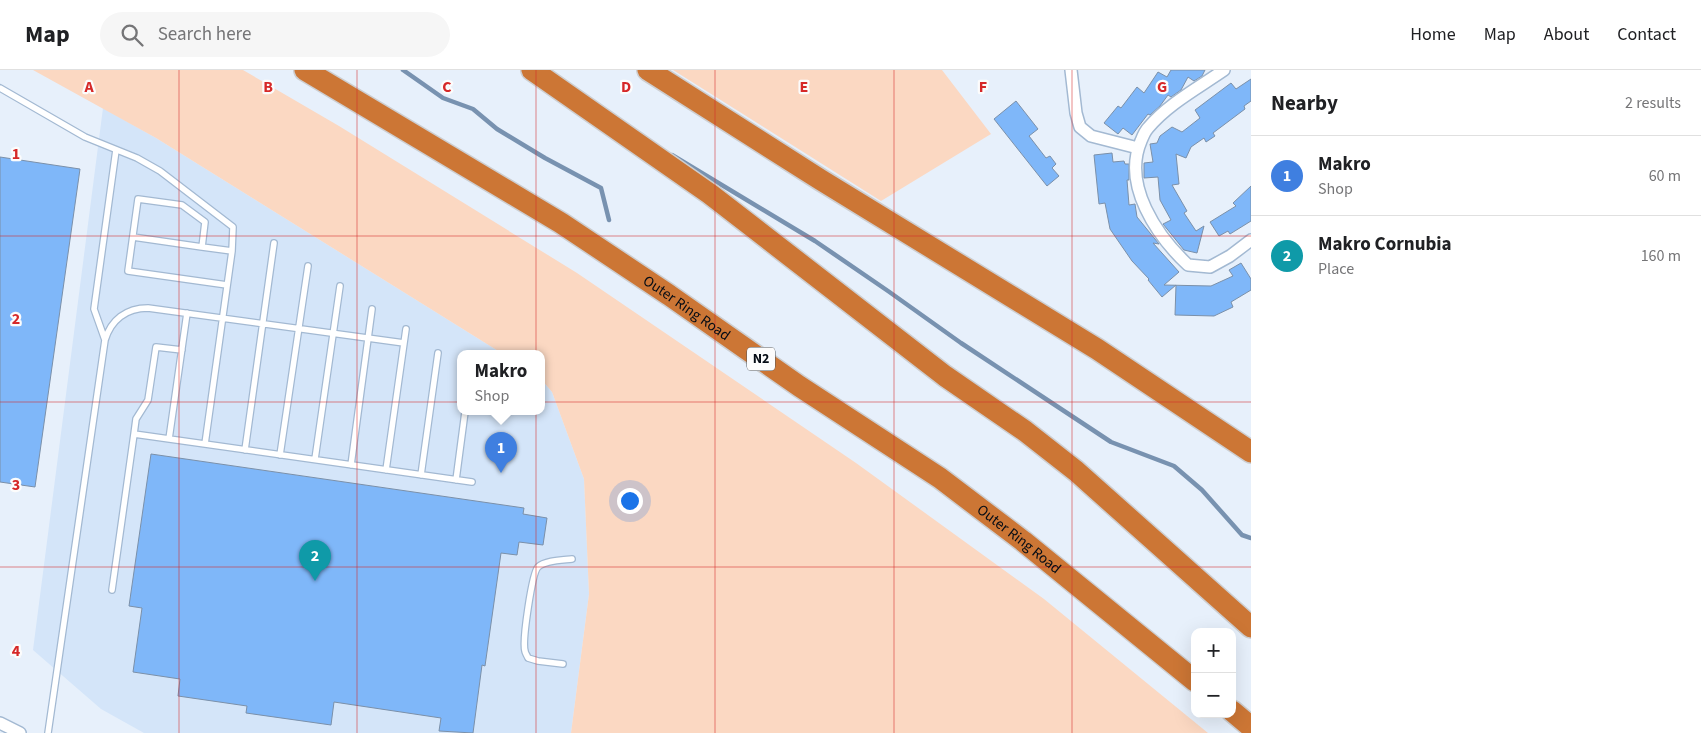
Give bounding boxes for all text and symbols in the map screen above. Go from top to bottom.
search box [100,12,450,57]
text: Map [25,17,70,52]
icon: search [118,21,146,49]
text: Search here [158,21,251,48]
text: Home [1410,22,1456,47]
text: Map [1484,22,1516,47]
text: About [1544,22,1589,47]
text: Contact [1617,22,1676,47]
text: A [83,76,94,98]
text: B [263,76,273,98]
text: C [442,76,452,98]
text: D [621,76,631,98]
text: E [800,76,808,98]
text: F [979,76,987,98]
text: G [1157,76,1167,98]
text: Nearby [1271,88,1338,118]
text: 2 results [1625,92,1681,114]
text: 1 [12,143,20,165]
text: Makro [1318,151,1371,178]
text: 1 [1283,165,1291,187]
text: 60 m [1649,165,1681,187]
text: Shop [1318,178,1353,200]
text: Makro Cornubia [1318,231,1452,258]
text: 2 [1283,245,1291,267]
text: 160 m [1641,245,1681,267]
text: Place [1318,258,1354,280]
street label: Outer Ring Road [639,270,735,345]
text: 2 [12,308,20,330]
road number: N2 [747,348,775,370]
popup [457,350,545,415]
text: Makro [475,358,527,385]
text: Shop [475,385,509,407]
pin: 1 [485,432,517,473]
text: 3 [12,474,20,496]
your location [617,488,643,514]
street label: Outer Ring Road [973,499,1066,579]
pin: 2 [299,540,331,581]
map controls [1191,628,1236,718]
button: + [1191,628,1236,673]
text: 4 [12,640,21,662]
button: − [1191,673,1236,718]

